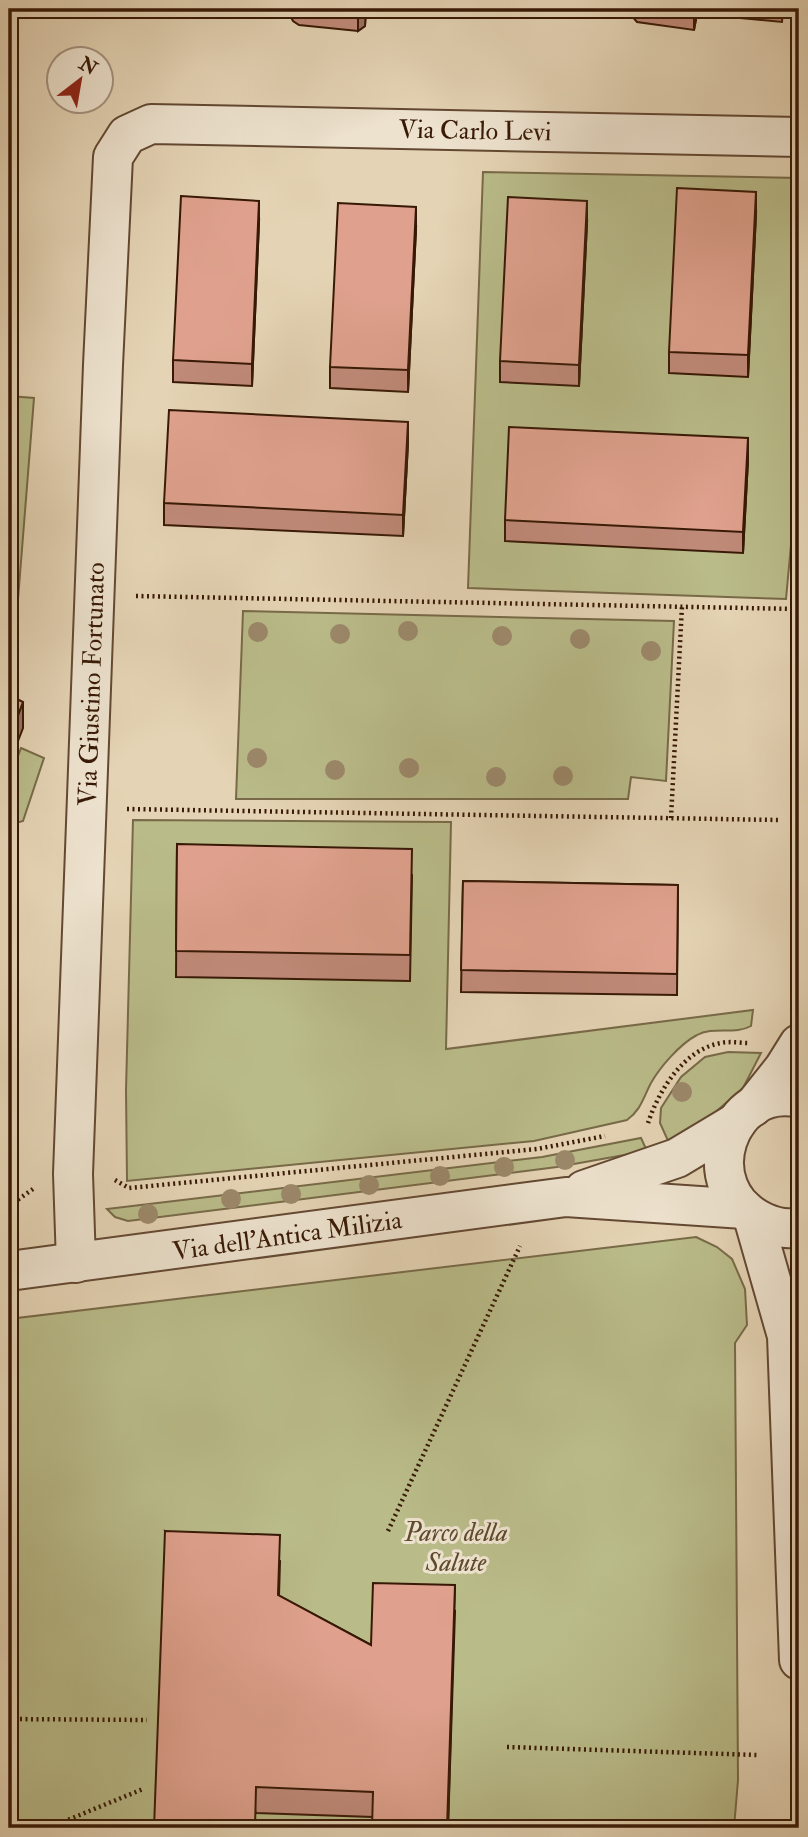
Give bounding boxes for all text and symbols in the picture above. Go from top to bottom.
north arrow [46,46,116,116]
text: N [74,51,103,81]
street label: Via Carlo Levi [398,114,552,148]
street label: Via Giustino Fortunato [72,562,112,806]
street label: Via dell'Antica Milizia [170,1204,404,1268]
park label: Parco della Salute [403,1517,508,1579]

